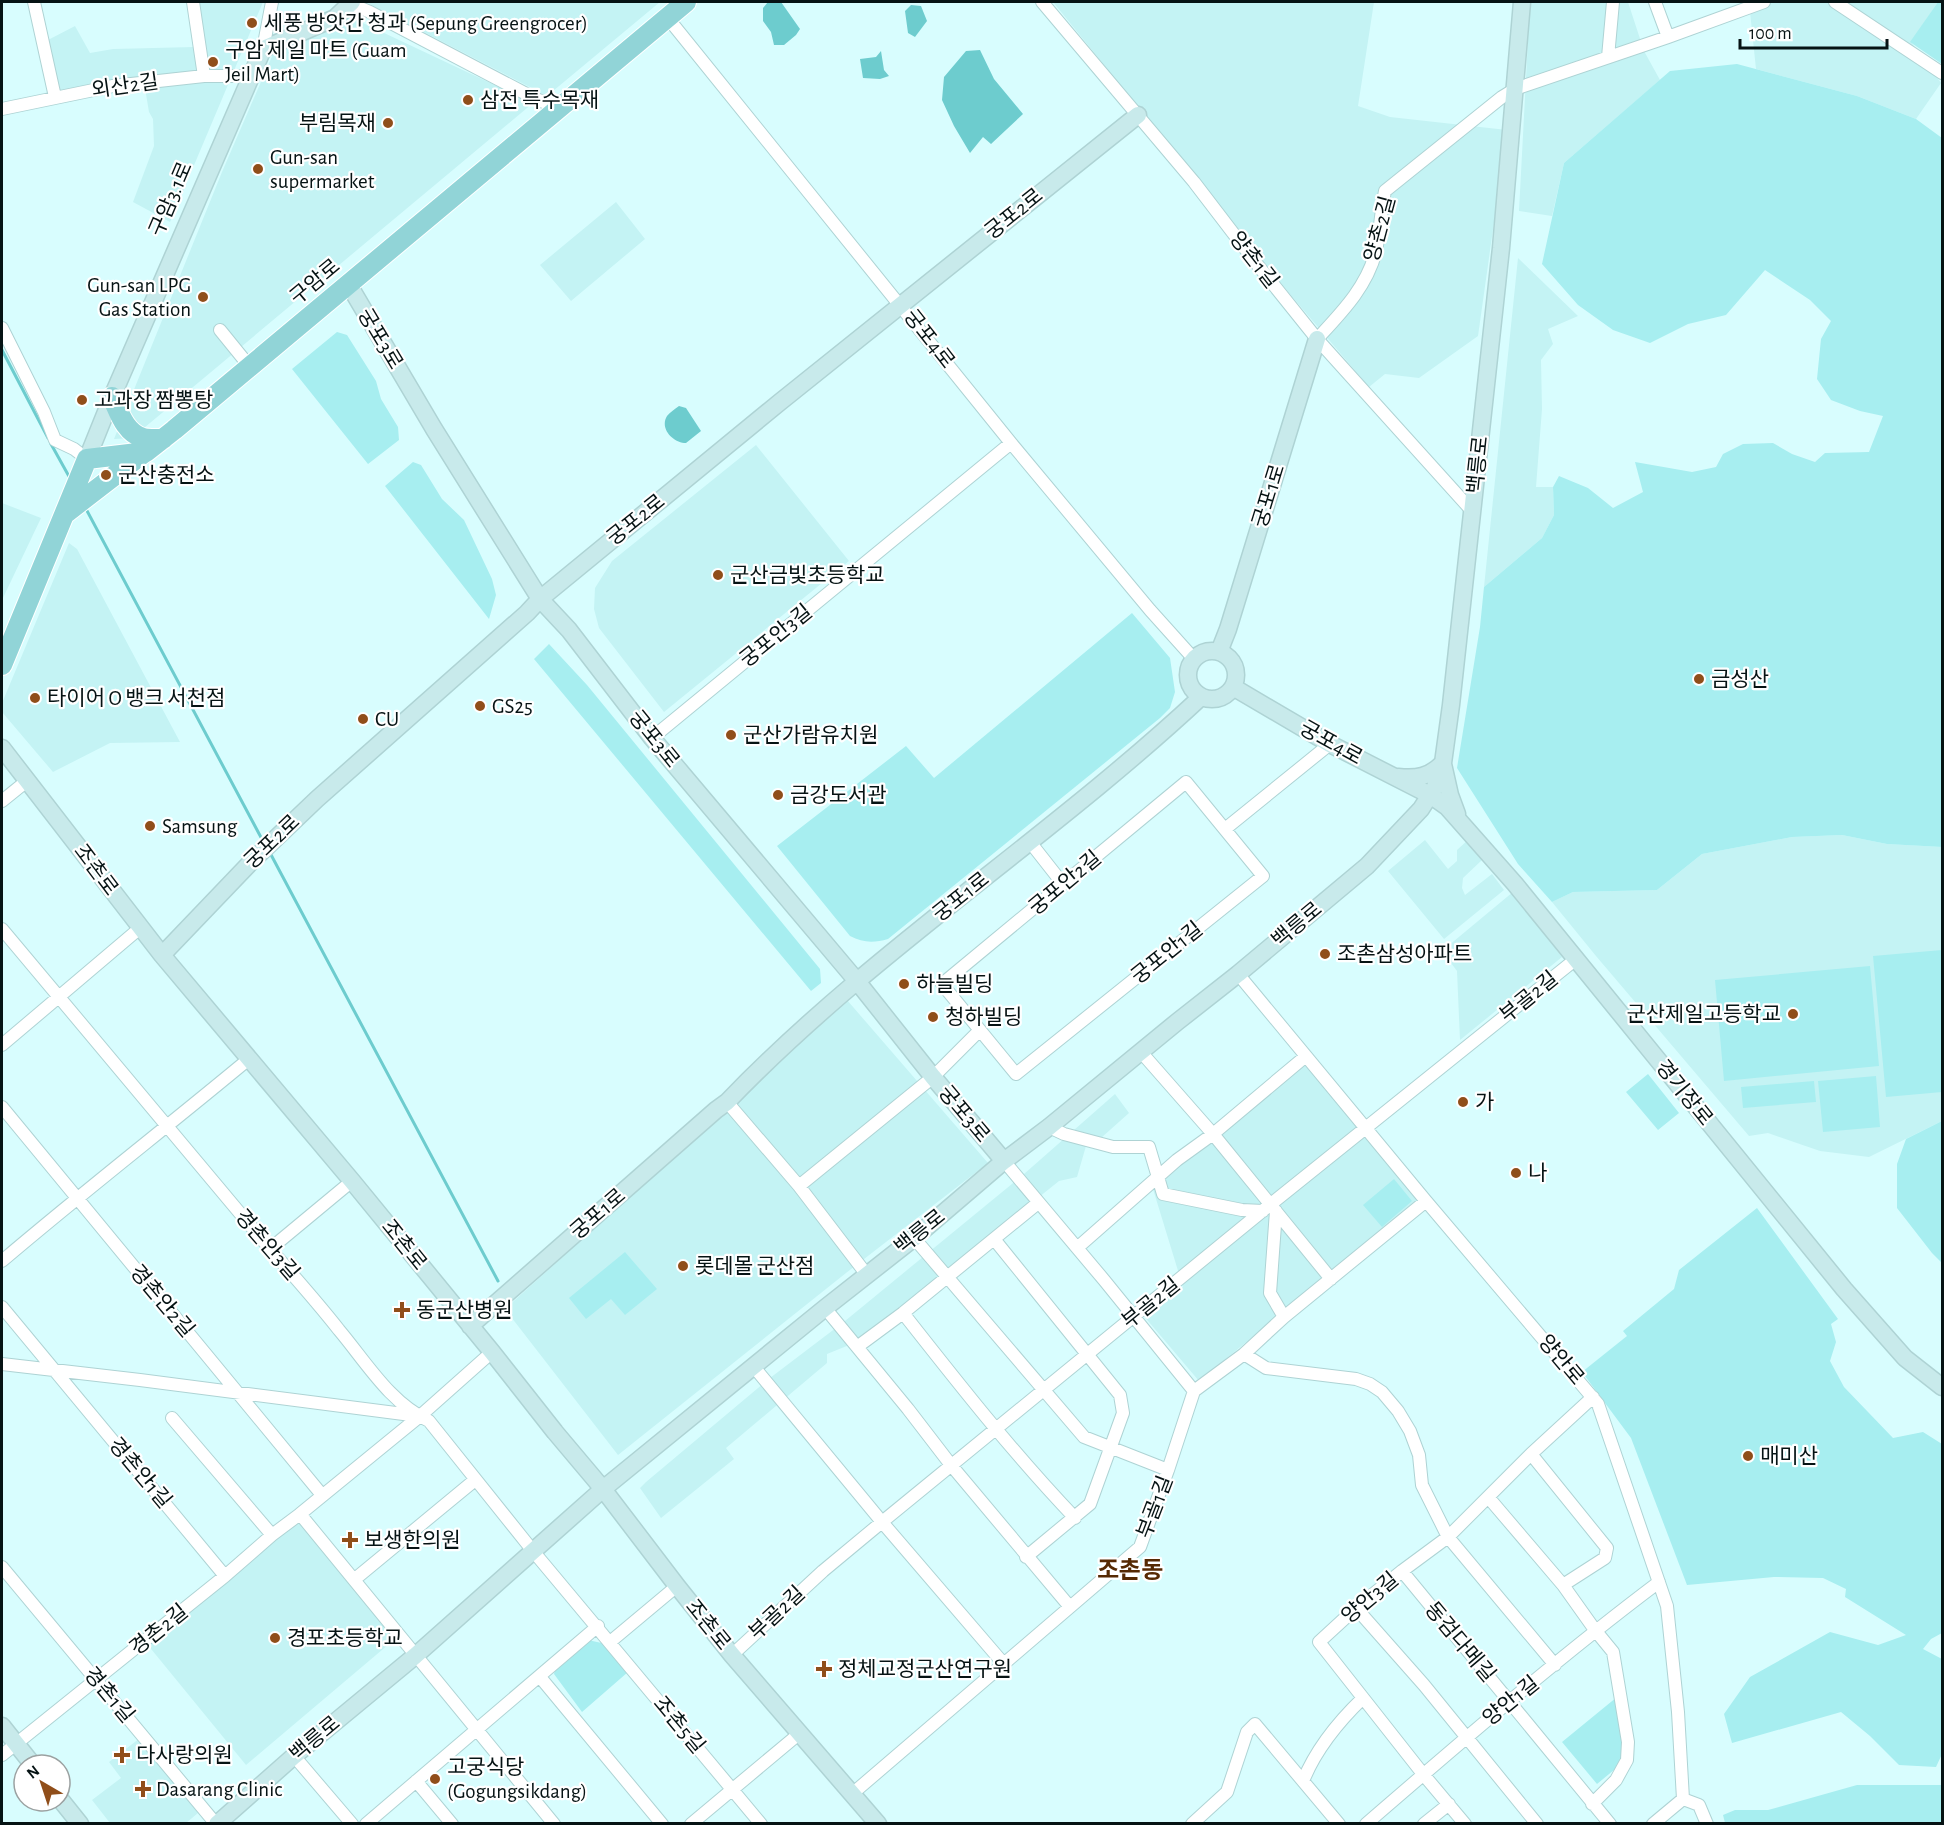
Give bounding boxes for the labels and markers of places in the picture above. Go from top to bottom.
place label: 세풍 방앗간 청과 (Sepung Greengrocer) [264,12,588,34]
marker: 세풍 방앗간 청과 (Sepung Greengrocer) [245,16,259,30]
place label: 구암 제일 마트 (Guam Jeil Mart) [225,39,407,85]
marker: 구암 제일 마트 (Guam Jeil Mart) [206,55,220,69]
place label: 삼전 특수목재 [480,89,599,111]
marker: 삼전 특수목재 [461,93,475,107]
place label: 부림목재 [299,112,376,134]
marker: 부림목재 [381,116,395,130]
place label: Gun-san supermarket [270,147,375,192]
marker: Gun-san supermarket [251,162,265,176]
place label: Gun-san LPG Gas Station [87,275,191,320]
marker: Gun-san LPG Gas Station [196,290,210,304]
place label: 고과장 짬뽕탕 [94,389,213,411]
marker: 고과장 짬뽕탕 [75,393,89,407]
place label: 군산충전소 [118,464,215,486]
marker: 군산충전소 [99,468,113,482]
place label: 군산금빛초등학교 [730,564,885,586]
marker: 군산금빛초등학교 [711,568,725,582]
place label: 금성산 [1711,668,1769,690]
marker: 금성산 [1692,672,1706,686]
place label: 타이어 O 뱅크 서천점 [47,687,225,709]
marker: 타이어 O 뱅크 서천점 [28,691,42,705]
place label: GS25 [492,696,533,717]
marker: GS25 [473,699,487,713]
place label: CU [375,709,399,730]
marker: CU [356,712,370,726]
place label: 군산가람유치원 [743,724,878,746]
marker: 군산가람유치원 [724,728,738,742]
place label: 금강도서관 [790,784,887,806]
marker: 금강도서관 [771,788,785,802]
place label: Samsung [162,816,238,837]
marker: Samsung [143,819,157,833]
place label: 조촌삼성아파트 [1337,943,1472,965]
marker: 조촌삼성아파트 [1318,947,1332,961]
place label: 하늘빌딩 [916,973,993,995]
marker: 하늘빌딩 [897,977,911,991]
place label: 군산제일고등학교 [1626,1003,1781,1025]
place label: 청하빌딩 [945,1006,1022,1028]
marker: 군산제일고등학교 [1786,1007,1800,1021]
marker: 청하빌딩 [926,1010,940,1024]
place label: 가 [1475,1091,1494,1113]
marker: 가 [1456,1095,1470,1109]
place label: 나 [1528,1162,1547,1184]
marker: 나 [1509,1166,1523,1180]
place label: 롯데몰 군산점 [695,1255,814,1277]
marker: 롯데몰 군산점 [676,1259,690,1273]
place label: 동군산병원 [416,1299,513,1321]
marker: 동군산병원 [393,1301,411,1319]
place label: 매미산 [1760,1445,1818,1467]
marker: 매미산 [1741,1449,1755,1463]
place label: 보생한의원 [364,1529,461,1551]
marker: 보생한의원 [341,1531,359,1549]
place label: 경포초등학교 [287,1627,403,1649]
marker: 경포초등학교 [268,1631,282,1645]
place label: 정체교정군산연구원 [838,1658,1012,1680]
marker: 정체교정군산연구원 [815,1660,833,1678]
place label: 다사랑의원 [136,1744,233,1766]
marker: 다사랑의원 [113,1746,131,1764]
place label: 고궁식당 (Gogungsikdang) [447,1756,587,1802]
marker: 고궁식당 (Gogungsikdang) [428,1772,442,1786]
place label: Dasarang Clinic [156,1779,282,1800]
marker: Dasarang Clinic [134,1780,152,1798]

